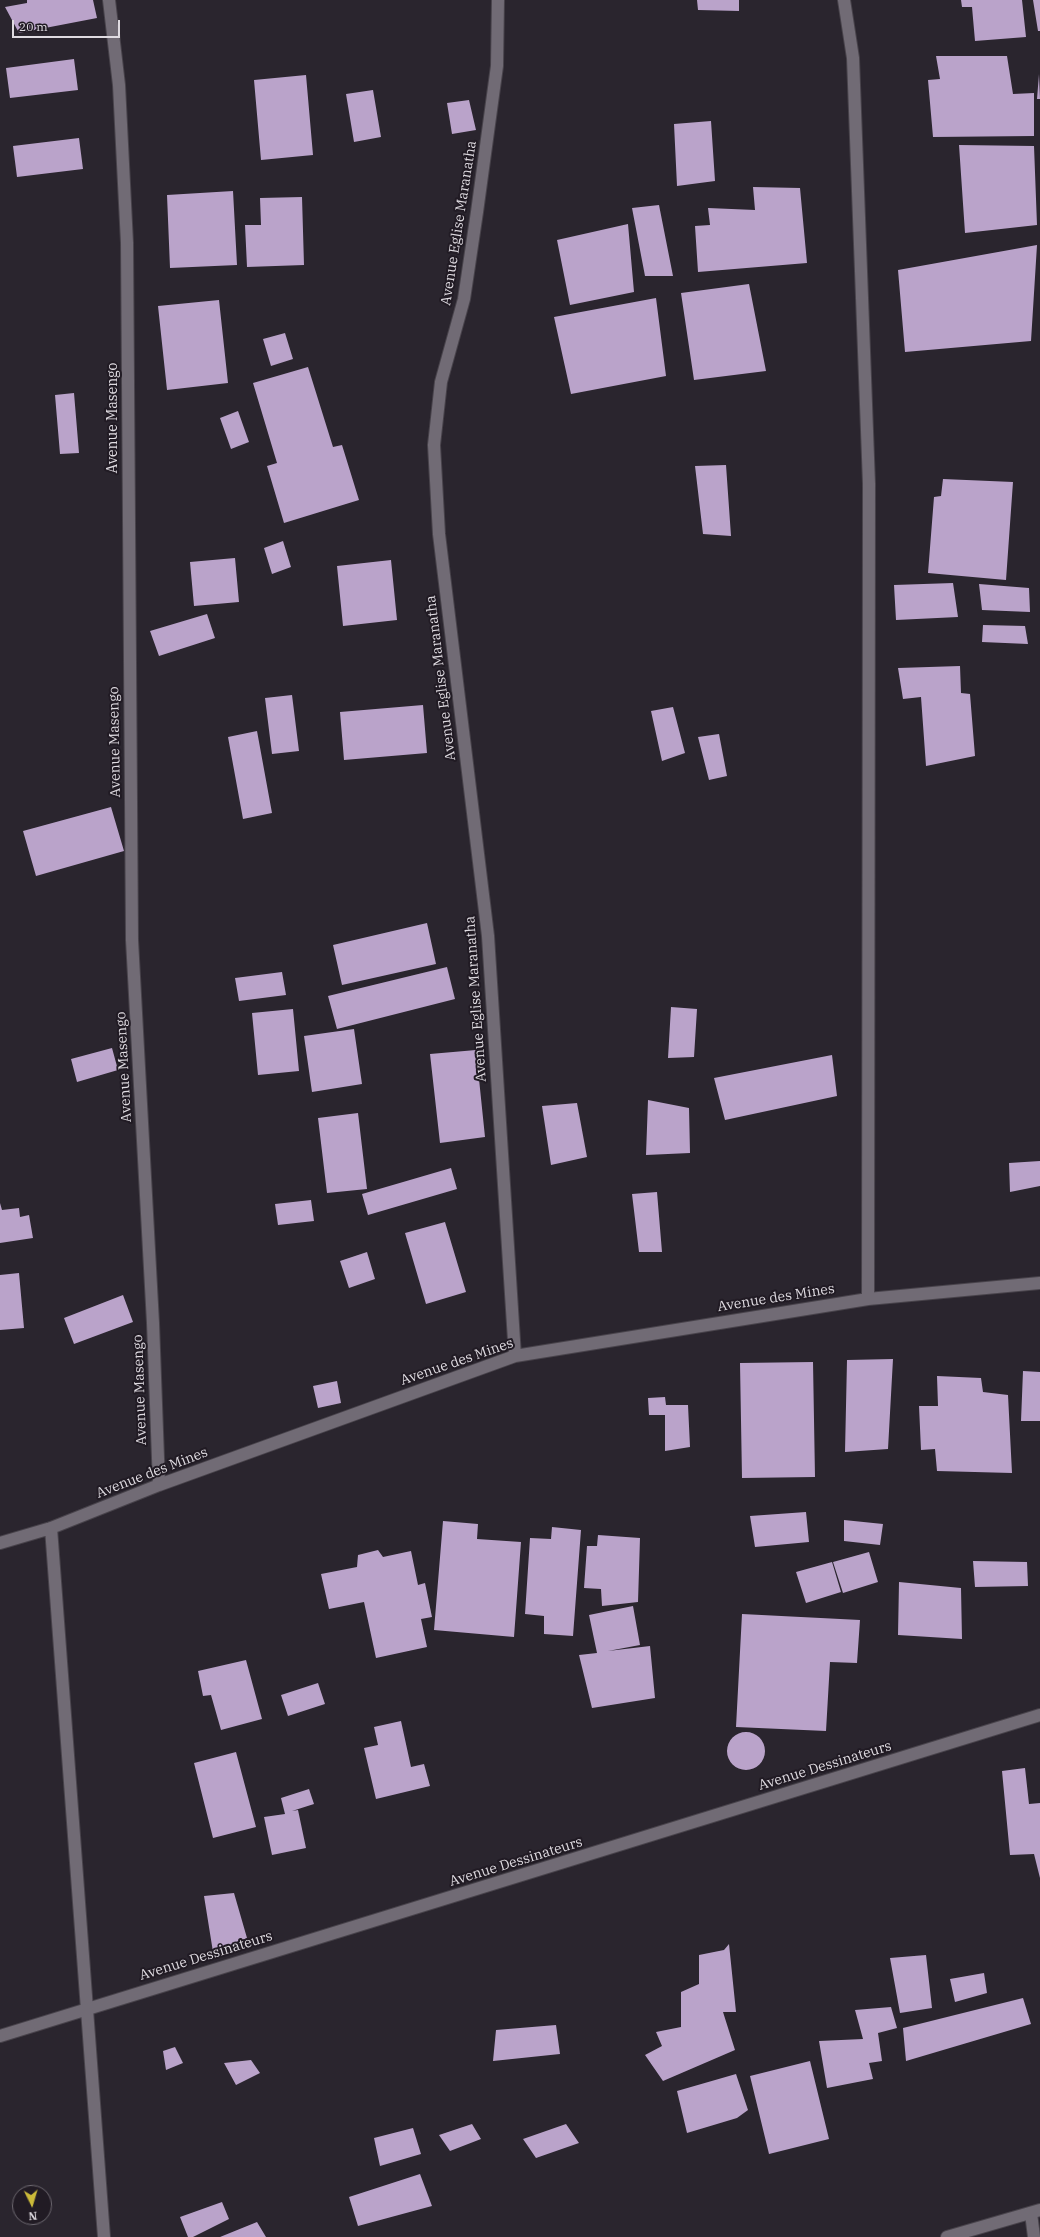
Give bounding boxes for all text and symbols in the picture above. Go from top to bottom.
scale bar [14,12,122,38]
text: 20 m [19,19,48,34]
street label: Avenue Eglise Maranatha [438,139,480,307]
street label: Avenue Masengo [105,362,121,474]
street label: Avenue Eglise Maranatha [423,594,459,762]
street label: Avenue Masengo [106,686,124,798]
street label: Avenue Eglise Maranatha [462,915,490,1083]
street label: Avenue Masengo [113,1011,135,1123]
street label: Avenue des Mines [716,1280,836,1316]
street label: Avenue Masengo [130,1334,150,1446]
street label: Avenue des Mines [398,1335,516,1389]
street label: Avenue des Mines [94,1444,210,1502]
street label: Avenue Dessinateurs [756,1738,894,1794]
street label: Avenue Dessinateurs [447,1834,585,1890]
street label: Avenue Dessinateurs [137,1928,275,1984]
north arrow [12,2185,52,2225]
text: N [28,2209,38,2223]

